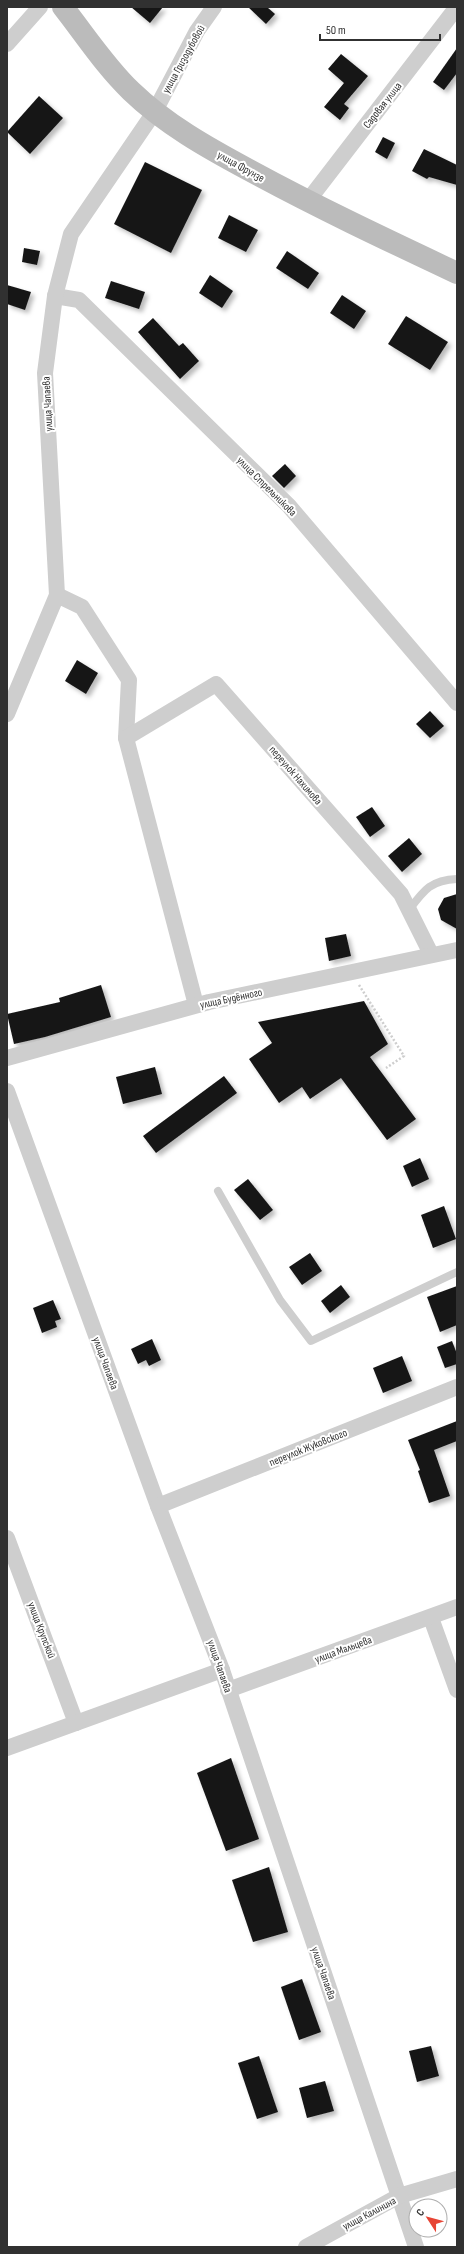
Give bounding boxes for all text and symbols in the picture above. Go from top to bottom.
scale bar [320,16,440,42]
street label: улица Гризодубовой [159,23,208,96]
text: 50 m [326,23,346,38]
street label: Садовая улица [360,80,404,131]
street label: улица Фрунзе [215,148,267,185]
street label: улица Чапаева [40,376,55,432]
street label: улица Стрельникова [234,454,299,519]
street label: переулок Нахимова [266,743,325,807]
street label: улица Будённого [199,985,264,1011]
street label: улица Чапаева [90,1335,121,1391]
street label: переулок Жуковского [267,1426,349,1469]
street label: улица Крупской [25,1600,58,1660]
street label: улица Мальцева [313,1633,374,1666]
street label: улица Чапаева [204,1638,235,1694]
street label: улица Чапаева [308,1945,339,2001]
street label: улица Калинина [340,2194,398,2233]
north arrow [408,2198,448,2238]
text: С [413,2206,427,2219]

